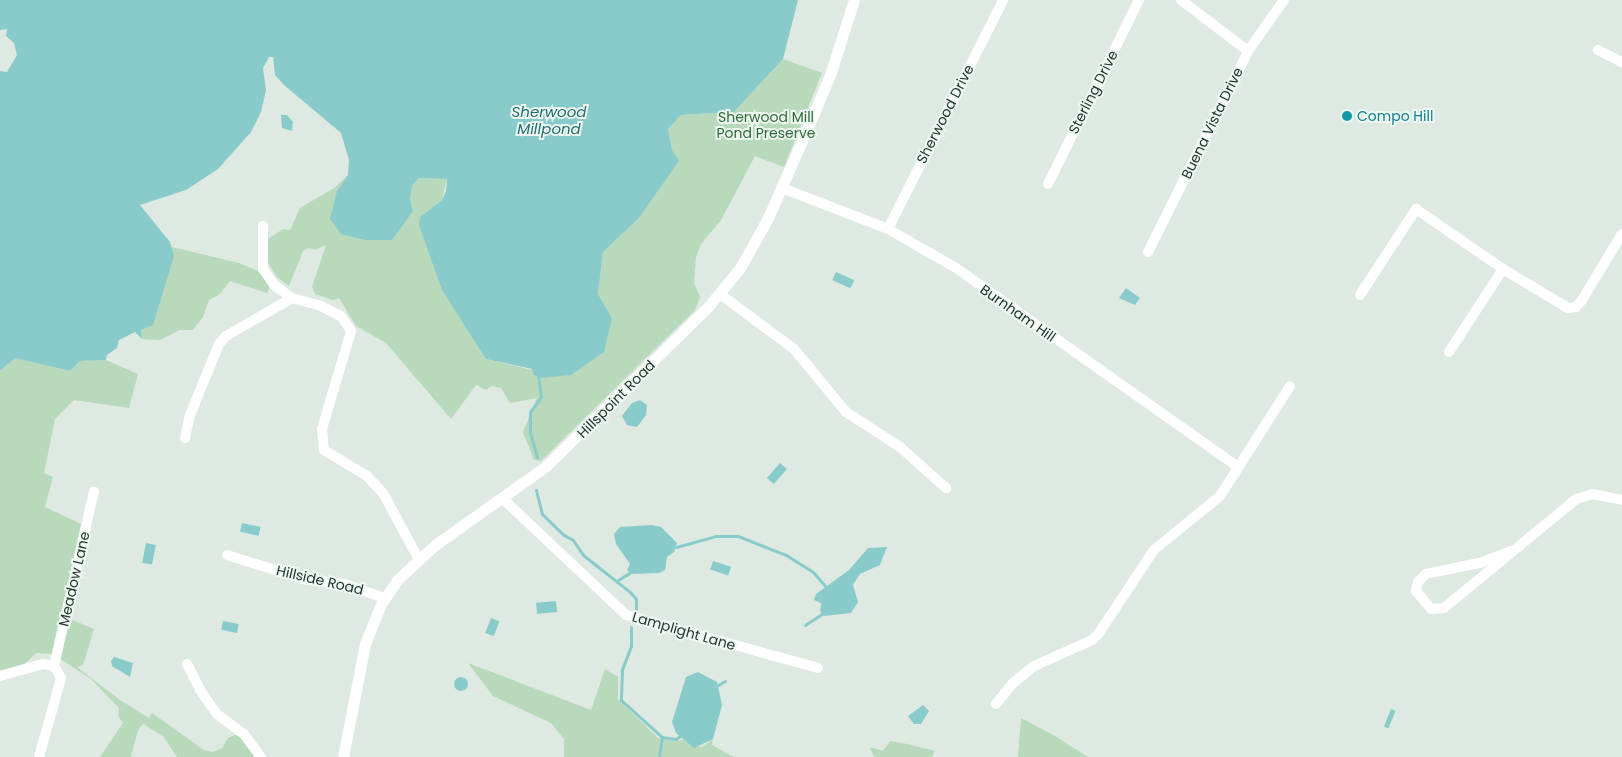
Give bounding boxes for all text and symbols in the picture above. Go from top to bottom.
street label: Sterling Drive [1065,47,1121,137]
street label: Sherwood Drive [913,62,977,166]
street label: Buena Vista Drive [1178,64,1246,182]
water label: Sherwood Millpond [512,102,586,137]
place label: Compo Hill [1357,108,1433,124]
park label: Sherwood Mill Pond Preserve [717,109,815,142]
marker: Compo Hill [1341,110,1353,122]
street label: Burnham Hill [977,281,1059,345]
street label: Hillspoint Road [574,357,658,441]
street label: Meadow Lane [55,530,93,628]
street label: Hillside Road [275,562,365,598]
street label: Lamplight Lane [630,608,738,654]

